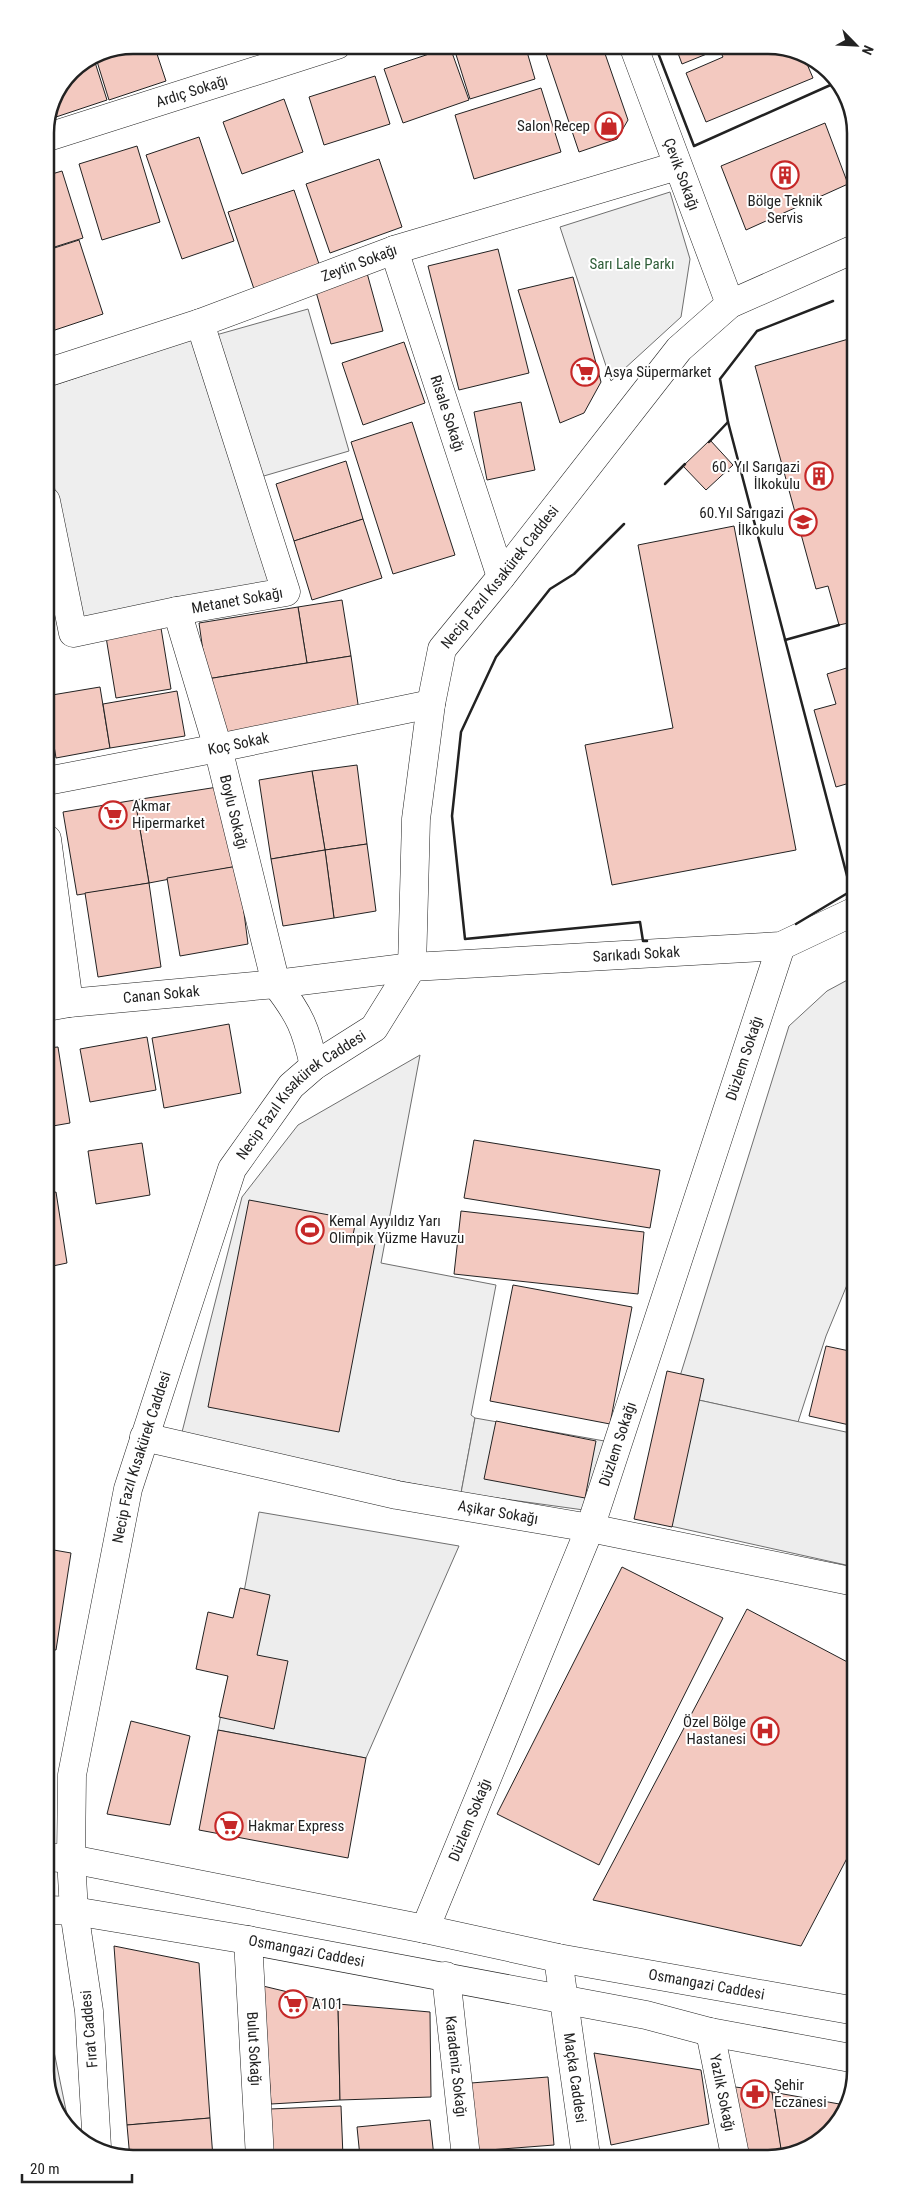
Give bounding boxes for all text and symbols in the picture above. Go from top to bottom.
north arrow [831,20,881,70]
text: N [859,43,877,57]
street label: Ardıç Sokağı [153,71,230,111]
shop icon: Salon Recep [594,111,624,141]
place label: Salon Recep [517,117,590,135]
street label: Çevik Sokağı [660,136,703,213]
building icon: Bölge Teknik Servis [770,160,800,190]
place label: Bölge Teknik Servis [747,192,823,227]
street label: Zeytin Sokağı [319,241,399,286]
park label: Sarı Lale Parkı [589,255,675,273]
supermarket icon: Asya Süpermarket [570,357,600,387]
place label: Asya Süpermarket [604,363,711,381]
street label: Risale Sokağı [427,373,468,454]
place label: 60. Yıl Sarıgazi İlkokulu [712,458,800,493]
building icon: 60. Yıl Sarıgazi İlkokulu [804,461,834,491]
street label: Necip Fazıl Kısakürek Caddesi [437,502,562,652]
place label: 60.Yıl Sarıgazi İlkokulu [699,504,784,539]
school or university icon: 60.Yıl Sarıgazi İlkokulu [788,507,818,537]
street label: Metanet Sokağı [190,584,284,617]
street label: Koç Sokak [206,729,271,759]
street label: Boylu Sokağı [216,773,252,851]
place label: Akmar Hipermarket [132,797,205,832]
supermarket icon: Akmar Hipermarket [98,800,128,830]
street label: Sarıkadı Sokak [592,943,681,966]
street label: Canan Sokak [122,982,201,1007]
street label: Düzlem Sokağı [722,1014,766,1103]
street label: Necip Fazıl Kısakürek Caddesi [233,1027,369,1163]
place label: Kemal Ayyıldız Yarı Olimpik Yüzme Havuzu [329,1212,464,1247]
sports icon: Kemal Ayyıldız Yarı Olimpik Yüzme Havuzu [295,1215,325,1245]
street label: Necip Fazıl Kısakürek Caddesi [109,1369,175,1545]
street label: Düzlem Sokağı [595,1399,640,1489]
street label: Aşikar Sokağı [456,1497,539,1528]
place label: Özel Bölge Hastanesi [683,1713,746,1748]
hospital icon: Özel Bölge Hastanesi [750,1716,780,1746]
street label: Düzlem Sokağı [445,1776,495,1864]
supermarket icon: Hakmar Express [214,1811,244,1841]
place label: Hakmar Express [248,1817,344,1835]
street label: Osmangazi Caddesi [247,1931,366,1971]
street label: Osmangazi Caddesi [647,1965,766,2004]
street label: Fırat Caddesi [77,1989,101,2069]
supermarket icon: A101 [278,1989,308,2019]
place label: A101 [312,1995,343,2013]
street label: Bulut Sokağı [243,2011,265,2086]
street label: Karadeniz Sokağı [441,2015,471,2118]
street label: Maçka Caddesi [560,2032,590,2124]
street label: Yazlık Sokağı [706,2052,739,2133]
place label: Şehir Eczanesi [774,2076,827,2111]
pharmacy icon: Şehir Eczanesi [740,2079,770,2109]
scale bar [22,2152,132,2184]
text: 20 m [30,2160,60,2178]

